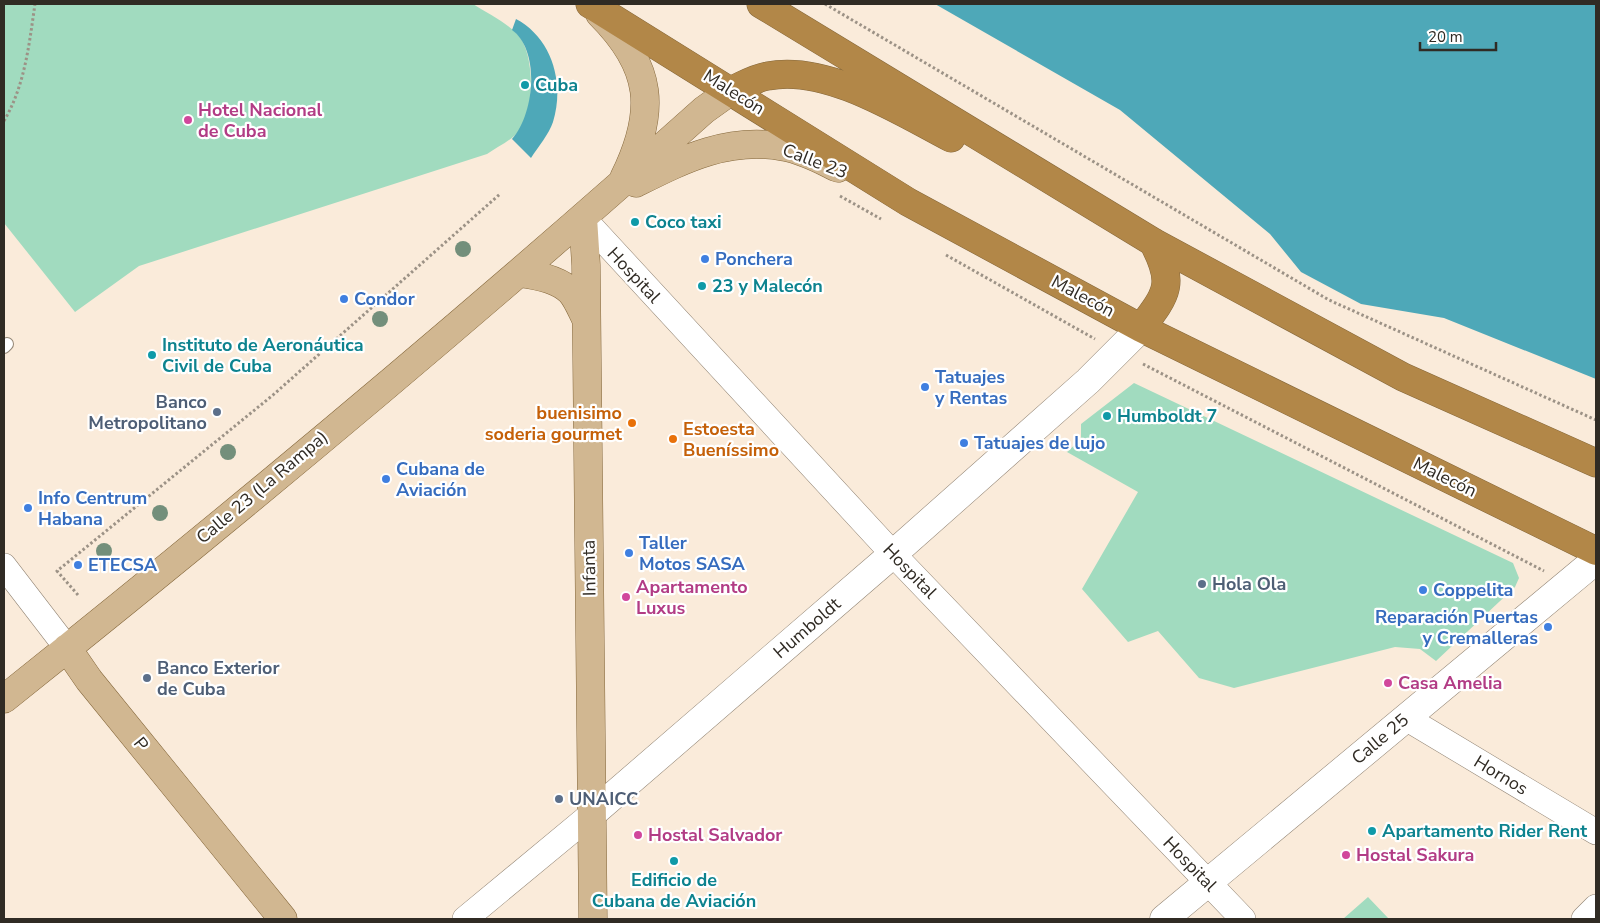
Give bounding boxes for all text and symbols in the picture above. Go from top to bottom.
scale bar [1420,20,1496,52]
text: 20 m [1428,27,1463,47]
street label: Malecón [699,64,769,120]
place label: Cuba [535,73,578,97]
marker: Cuba [519,79,531,91]
place label: Hotel Nacional de Cuba [198,98,323,143]
marker: Hotel Nacional de Cuba [182,114,194,126]
street label: Calle 23 [779,138,851,184]
place label: Coco taxi [645,210,722,234]
marker: Coco taxi [629,216,641,228]
street label: Hospital [602,242,666,309]
place label: Ponchera [715,247,793,271]
marker: Ponchera [699,253,711,265]
street label: Malecón [1047,269,1119,323]
place label: 23 y Malecón [712,274,823,298]
marker: 23 y Malecón [696,280,708,292]
place label: Condor [354,287,415,311]
marker: Condor [338,293,350,305]
place label: Instituto de Aeronáutica Civil de Cuba [162,333,364,378]
marker: Instituto de Aeronáutica Civil de Cuba [146,349,158,361]
place label: Tatuajes y Rentas [934,365,1007,410]
marker: Tatuajes y Rentas [919,381,931,393]
place label: Banco Metropolitano [88,390,207,435]
place label: buenisimo soderia gourmet [485,401,622,446]
place label: Humboldt 7 [1117,404,1217,428]
marker: Banco Metropolitano [211,406,223,418]
marker: Humboldt 7 [1101,410,1113,422]
marker: buenisimo soderia gourmet [626,417,638,429]
place label: Estoesta Bueníssimo [683,417,779,462]
street label: Calle 23 (La Rampa) [191,425,333,549]
place label: Tatuajes de lujo [974,431,1105,455]
marker: Estoesta Bueníssimo [667,433,679,445]
marker: Tatuajes de lujo [958,437,970,449]
street label: Malecón [1409,451,1481,503]
place label: Cubana de Aviación [396,457,485,502]
marker: Cubana de Aviación [380,473,392,485]
place label: Info Centrum Habana [38,486,147,531]
marker: Info Centrum Habana [22,502,34,514]
place label: Taller Motos SASA [639,531,746,576]
street label: Hospital [878,538,943,604]
street label: Infanta [577,540,601,596]
marker: Taller Motos SASA [623,547,635,559]
place label: ETECSA [88,553,158,577]
marker: ETECSA [72,559,84,571]
place label: Hola Ola [1212,572,1286,596]
place label: Apartamento Luxus [636,575,748,620]
marker: Hola Ola [1196,578,1208,590]
place label: Coppelita [1433,578,1513,602]
marker: Coppelita [1417,584,1429,596]
marker: Apartamento Luxus [620,591,632,603]
street label: Humboldt [768,592,846,664]
place label: Reparación Puertas y Cremalleras [1375,605,1538,650]
marker: Reparación Puertas y Cremalleras [1542,621,1554,633]
place label: Banco Exterior de Cuba [157,656,280,701]
place label: Casa Amelia [1398,671,1502,695]
marker: Banco Exterior de Cuba [141,672,153,684]
marker: Casa Amelia [1382,677,1394,689]
street label: Calle 25 [1346,708,1414,770]
street label: P [128,732,154,756]
street label: Hornos [1470,750,1532,800]
place label: UNAICC [569,787,638,811]
marker: UNAICC [553,793,565,805]
place label: Apartamento Rider Rent [1382,819,1587,843]
place label: Hostal Salvador [648,823,782,847]
marker: Apartamento Rider Rent [1366,825,1378,837]
marker: Hostal Salvador [632,829,644,841]
street label: Hospital [1158,831,1223,897]
place label: Hostal Sakura [1356,843,1474,867]
marker: Hostal Sakura [1340,849,1352,861]
marker: Edificio de Cubana de Aviación [668,855,680,867]
place label: Edificio de Cubana de Aviación [592,868,756,913]

